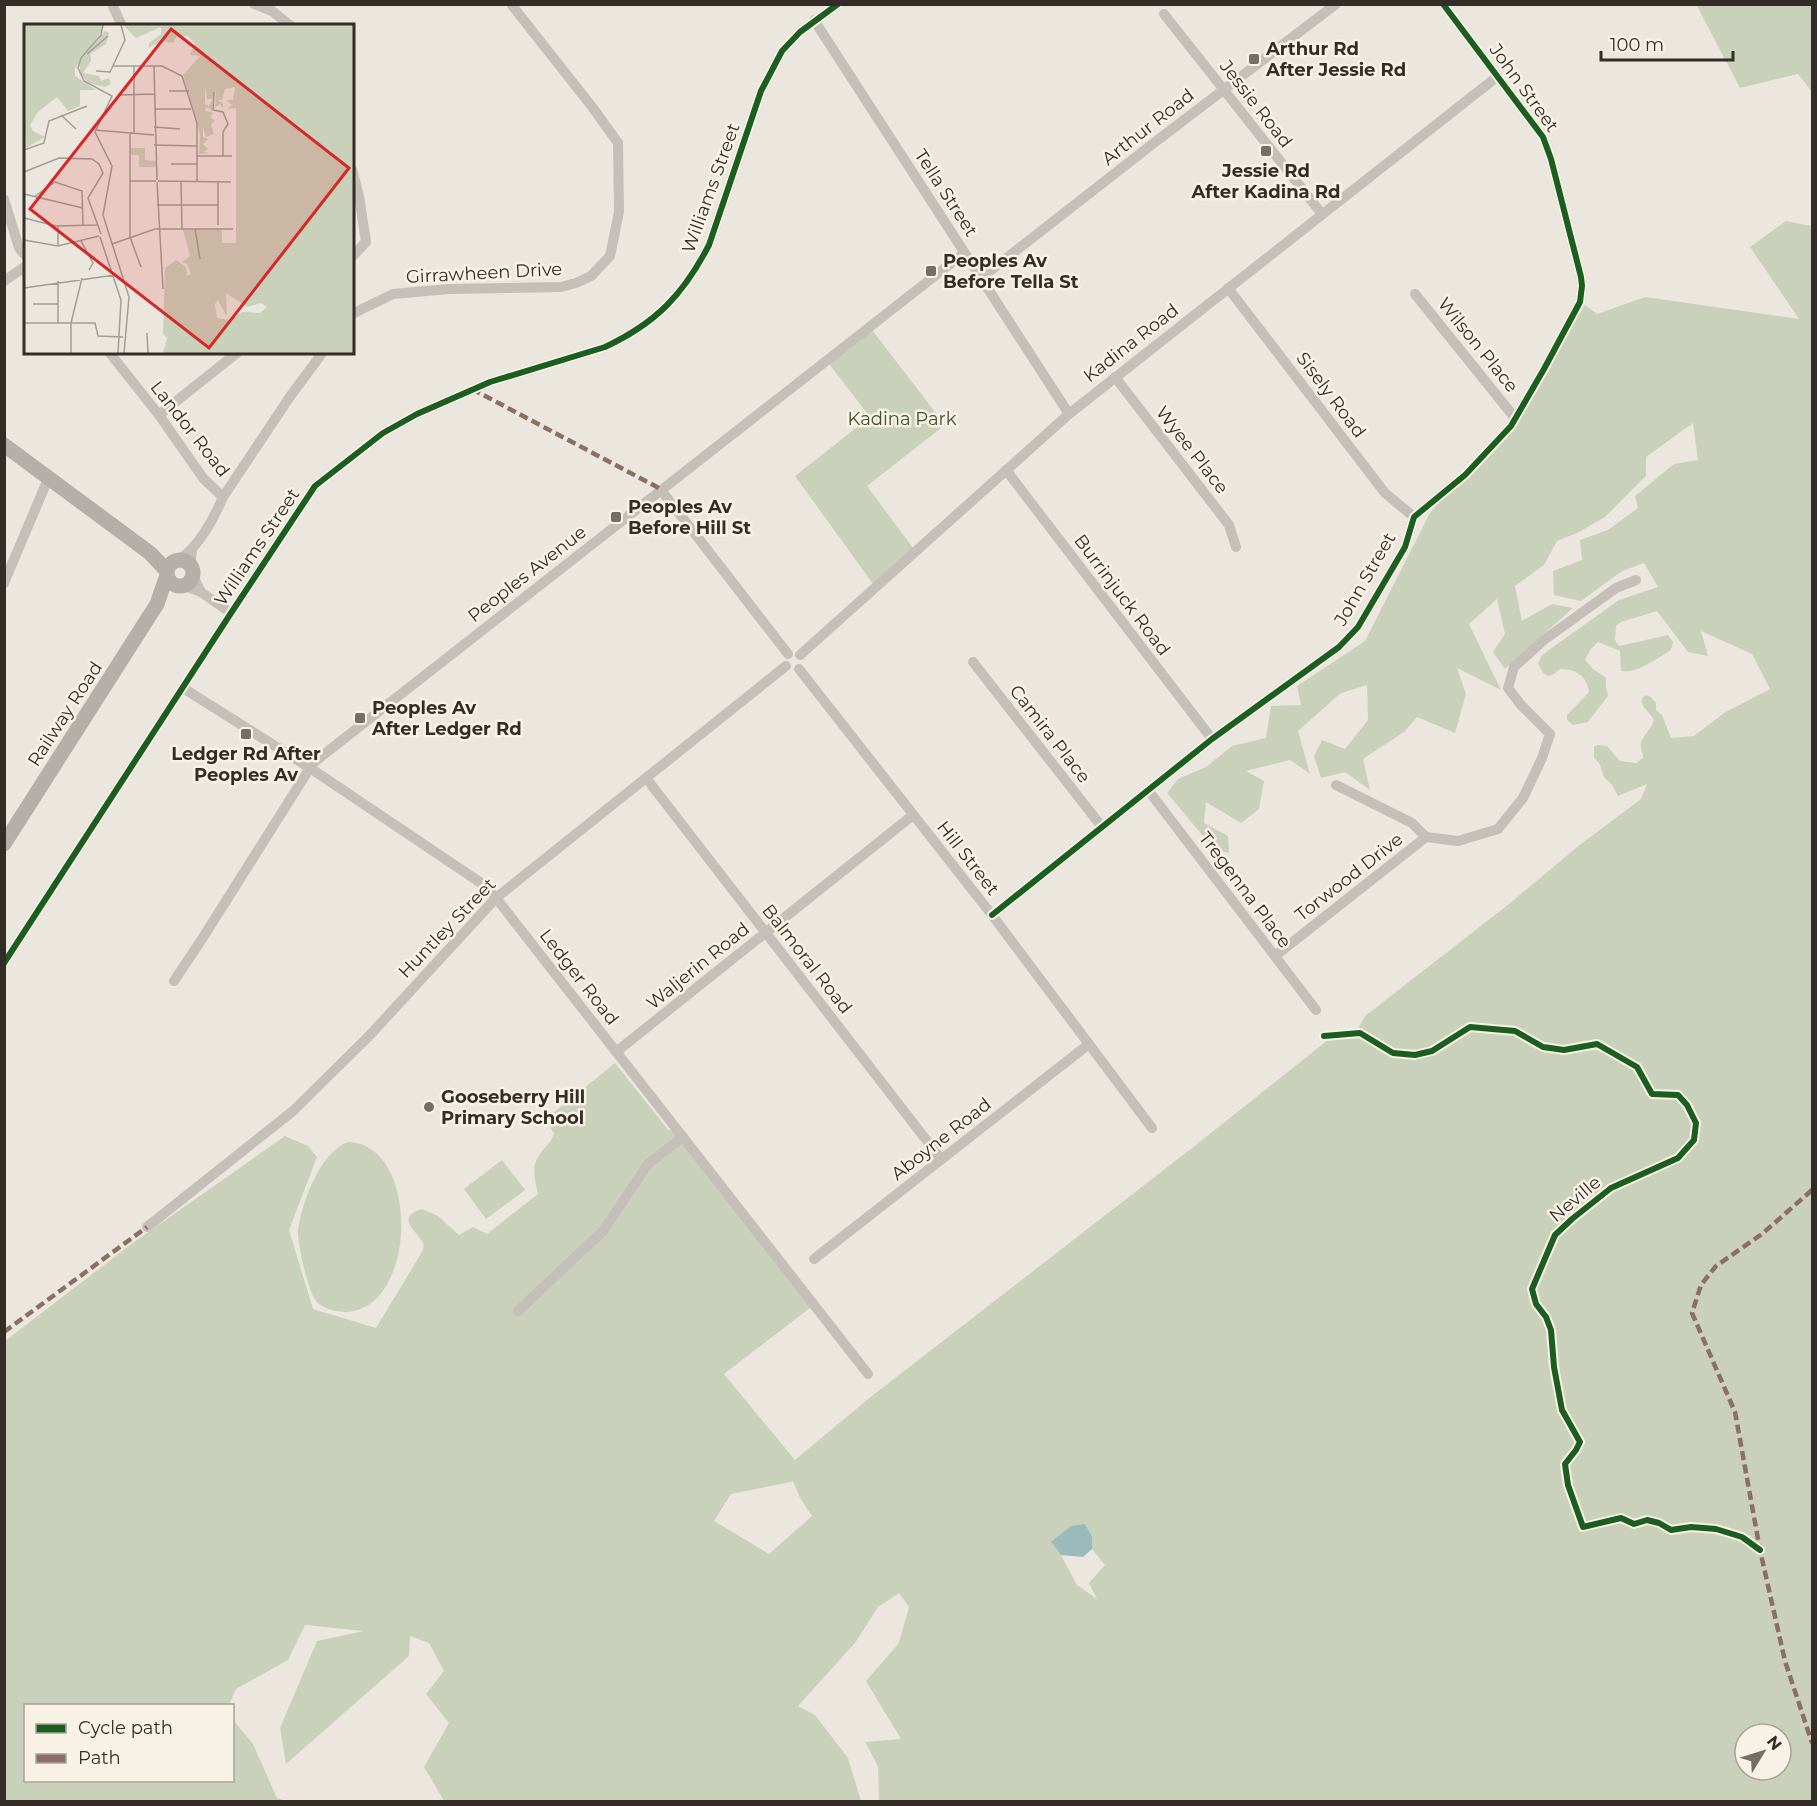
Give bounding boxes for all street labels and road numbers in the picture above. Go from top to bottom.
street label: John Street [1484,39,1563,136]
street label: Jessie Road [1214,55,1297,152]
street label: Arthur Road [1098,84,1198,170]
street label: Williams Street [677,120,745,256]
street label: Tella Street [910,145,982,241]
street label: Girrawheen Drive [405,258,563,288]
street label: Wilson Place [1433,293,1523,397]
street label: Kadina Road [1079,299,1183,387]
street label: Sisely Road [1292,348,1370,442]
street label: Landor Road [146,377,234,481]
street label: Wyee Place [1151,402,1233,498]
street label: Williams Street [210,484,304,610]
street label: Peoples Avenue [463,521,591,627]
street label: John Street [1329,529,1400,630]
street label: Burrinjuck Road [1069,530,1175,660]
street label: Railway Road [23,657,107,771]
street label: Camira Place [1005,681,1095,787]
street label: Hill Street [932,816,1004,900]
street label: Tregenna Place [1194,827,1296,953]
street label: Torwood Drive [1291,828,1407,926]
street label: Huntley Street [394,873,500,983]
street label: Balmoral Road [757,900,857,1018]
street label: Waljerin Road [642,918,754,1014]
street label: Ledger Road [535,925,623,1029]
street label: Aboyne Road [887,1093,995,1185]
street label: Neville [1545,1171,1605,1227]

